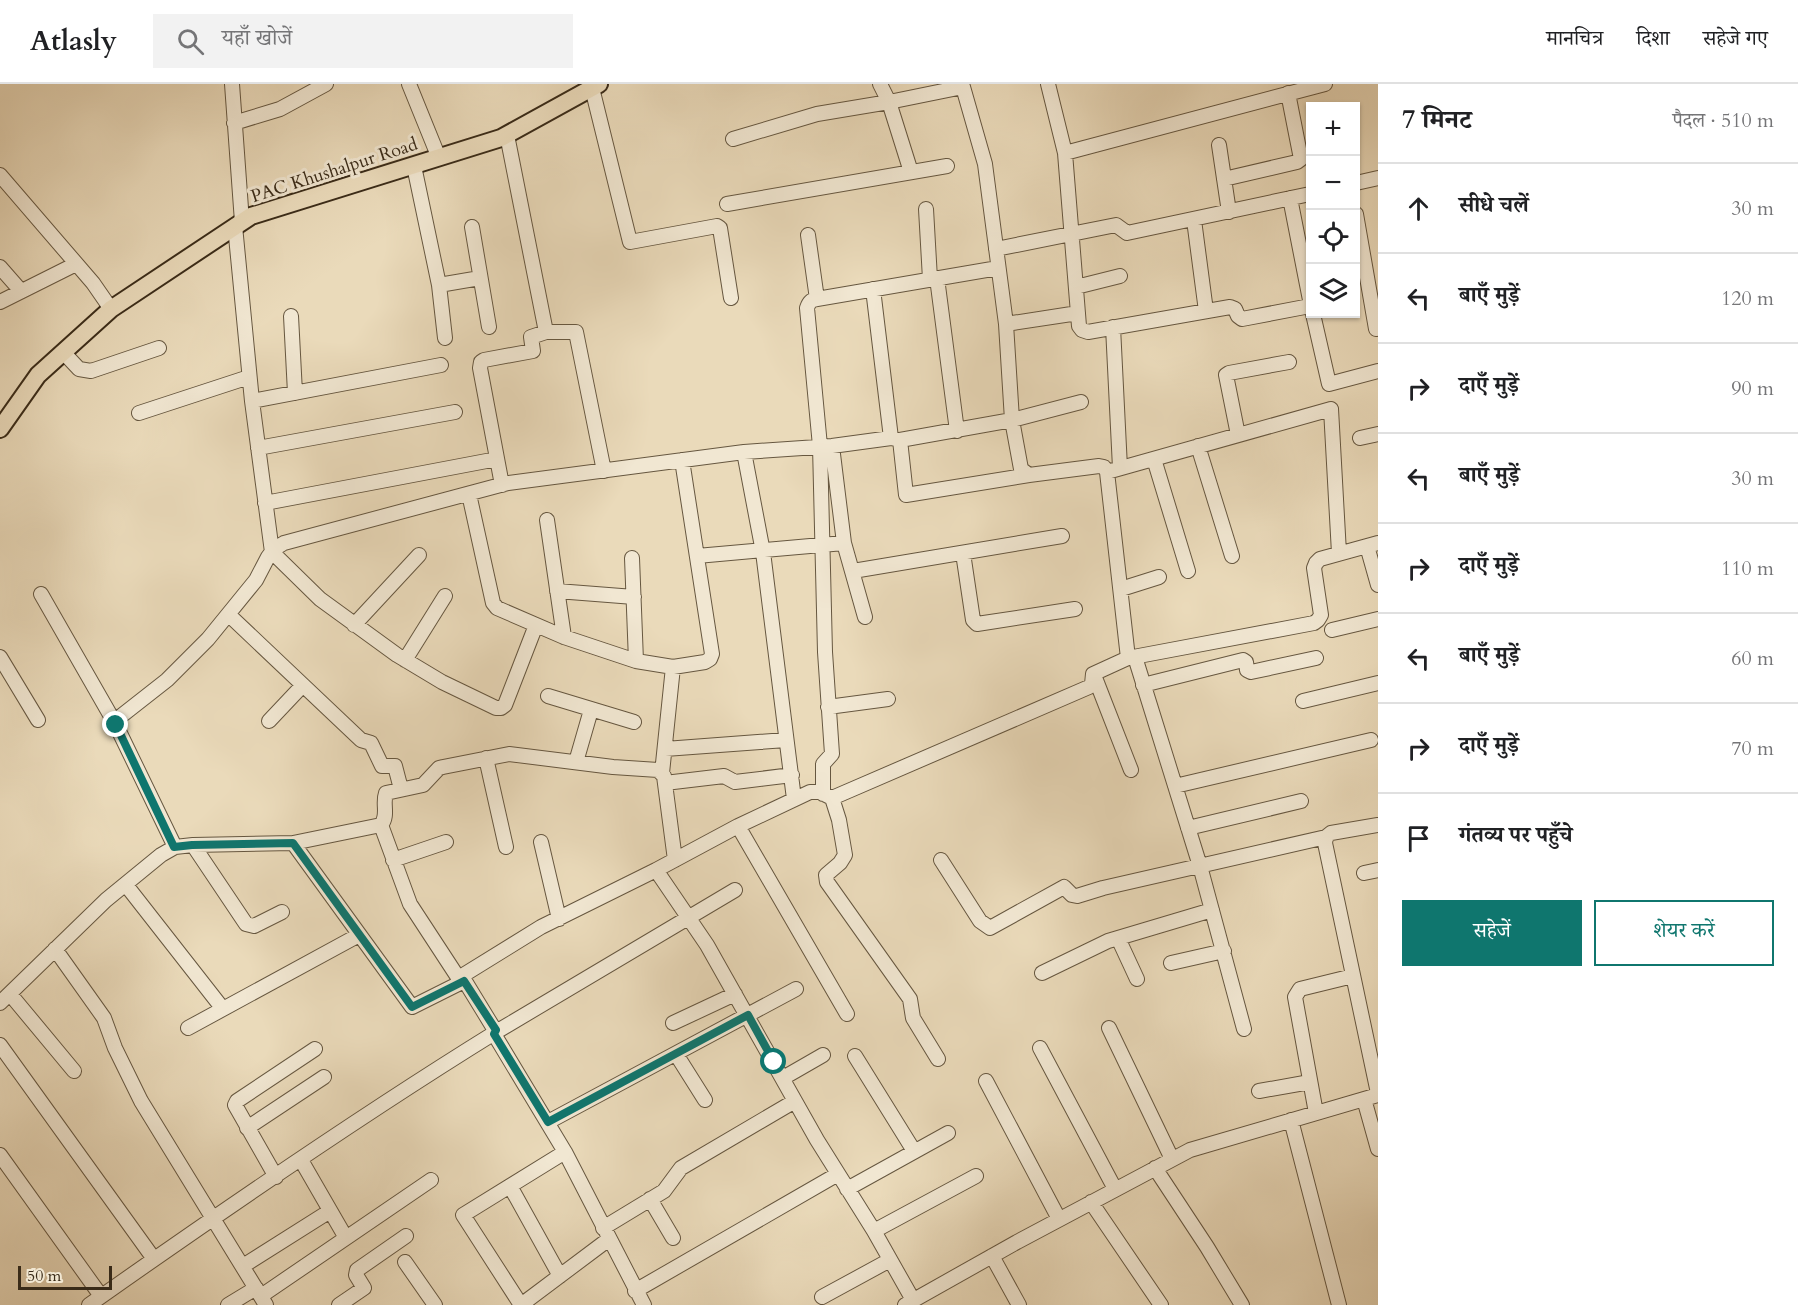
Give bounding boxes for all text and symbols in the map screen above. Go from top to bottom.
search box [153,14,573,68]
text: Atlasly [30,22,117,60]
text: यहाँ खोजें [222,23,292,53]
text: मानचित्र [1546,24,1603,53]
text: दिशा [1636,24,1670,53]
text: सहेजे गए [1703,24,1768,53]
icon: search [174,25,207,58]
map controls [1306,102,1360,318]
button: + [1306,102,1360,156]
text: 7 मिनट [1402,102,1472,137]
text: पैदल · 510 m [1672,107,1774,134]
street label: PAC Khushalpur Road [248,132,421,209]
button: − [1306,156,1360,210]
text: सीधे चलें [1459,190,1529,220]
icon: ahead [1402,192,1435,225]
text: 30 m [1731,195,1774,222]
button: locate [1306,210,1360,264]
button: layers [1306,264,1360,318]
text: बाएँ मुड़ें [1459,280,1519,310]
icon: left [1402,282,1435,315]
text: 120 m [1721,285,1774,312]
text: दाएँ मुड़ें [1459,370,1519,400]
icon: right [1402,372,1435,405]
text: 90 m [1731,375,1774,402]
text: बाएँ मुड़ें [1459,460,1519,490]
icon: left [1402,462,1435,495]
text: 30 m [1731,465,1774,492]
text: दाएँ मुड़ें [1459,550,1519,580]
icon: right [1402,552,1435,585]
text: 110 m [1721,555,1774,582]
text: बाएँ मुड़ें [1459,640,1519,670]
icon: left [1402,642,1435,675]
text: 60 m [1731,645,1774,672]
route end [102,711,128,737]
text: दाएँ मुड़ें [1459,730,1519,760]
icon: right [1402,732,1435,765]
text: 70 m [1731,735,1774,762]
text: गंतव्य पर पहुँचे [1459,820,1573,850]
icon: arrive [1402,822,1435,855]
button: सहेजें [1402,900,1582,966]
button: शेयर करें [1594,900,1774,966]
route start [760,1048,786,1074]
scale bar [18,1263,112,1290]
text: 50 m [27,1265,61,1287]

